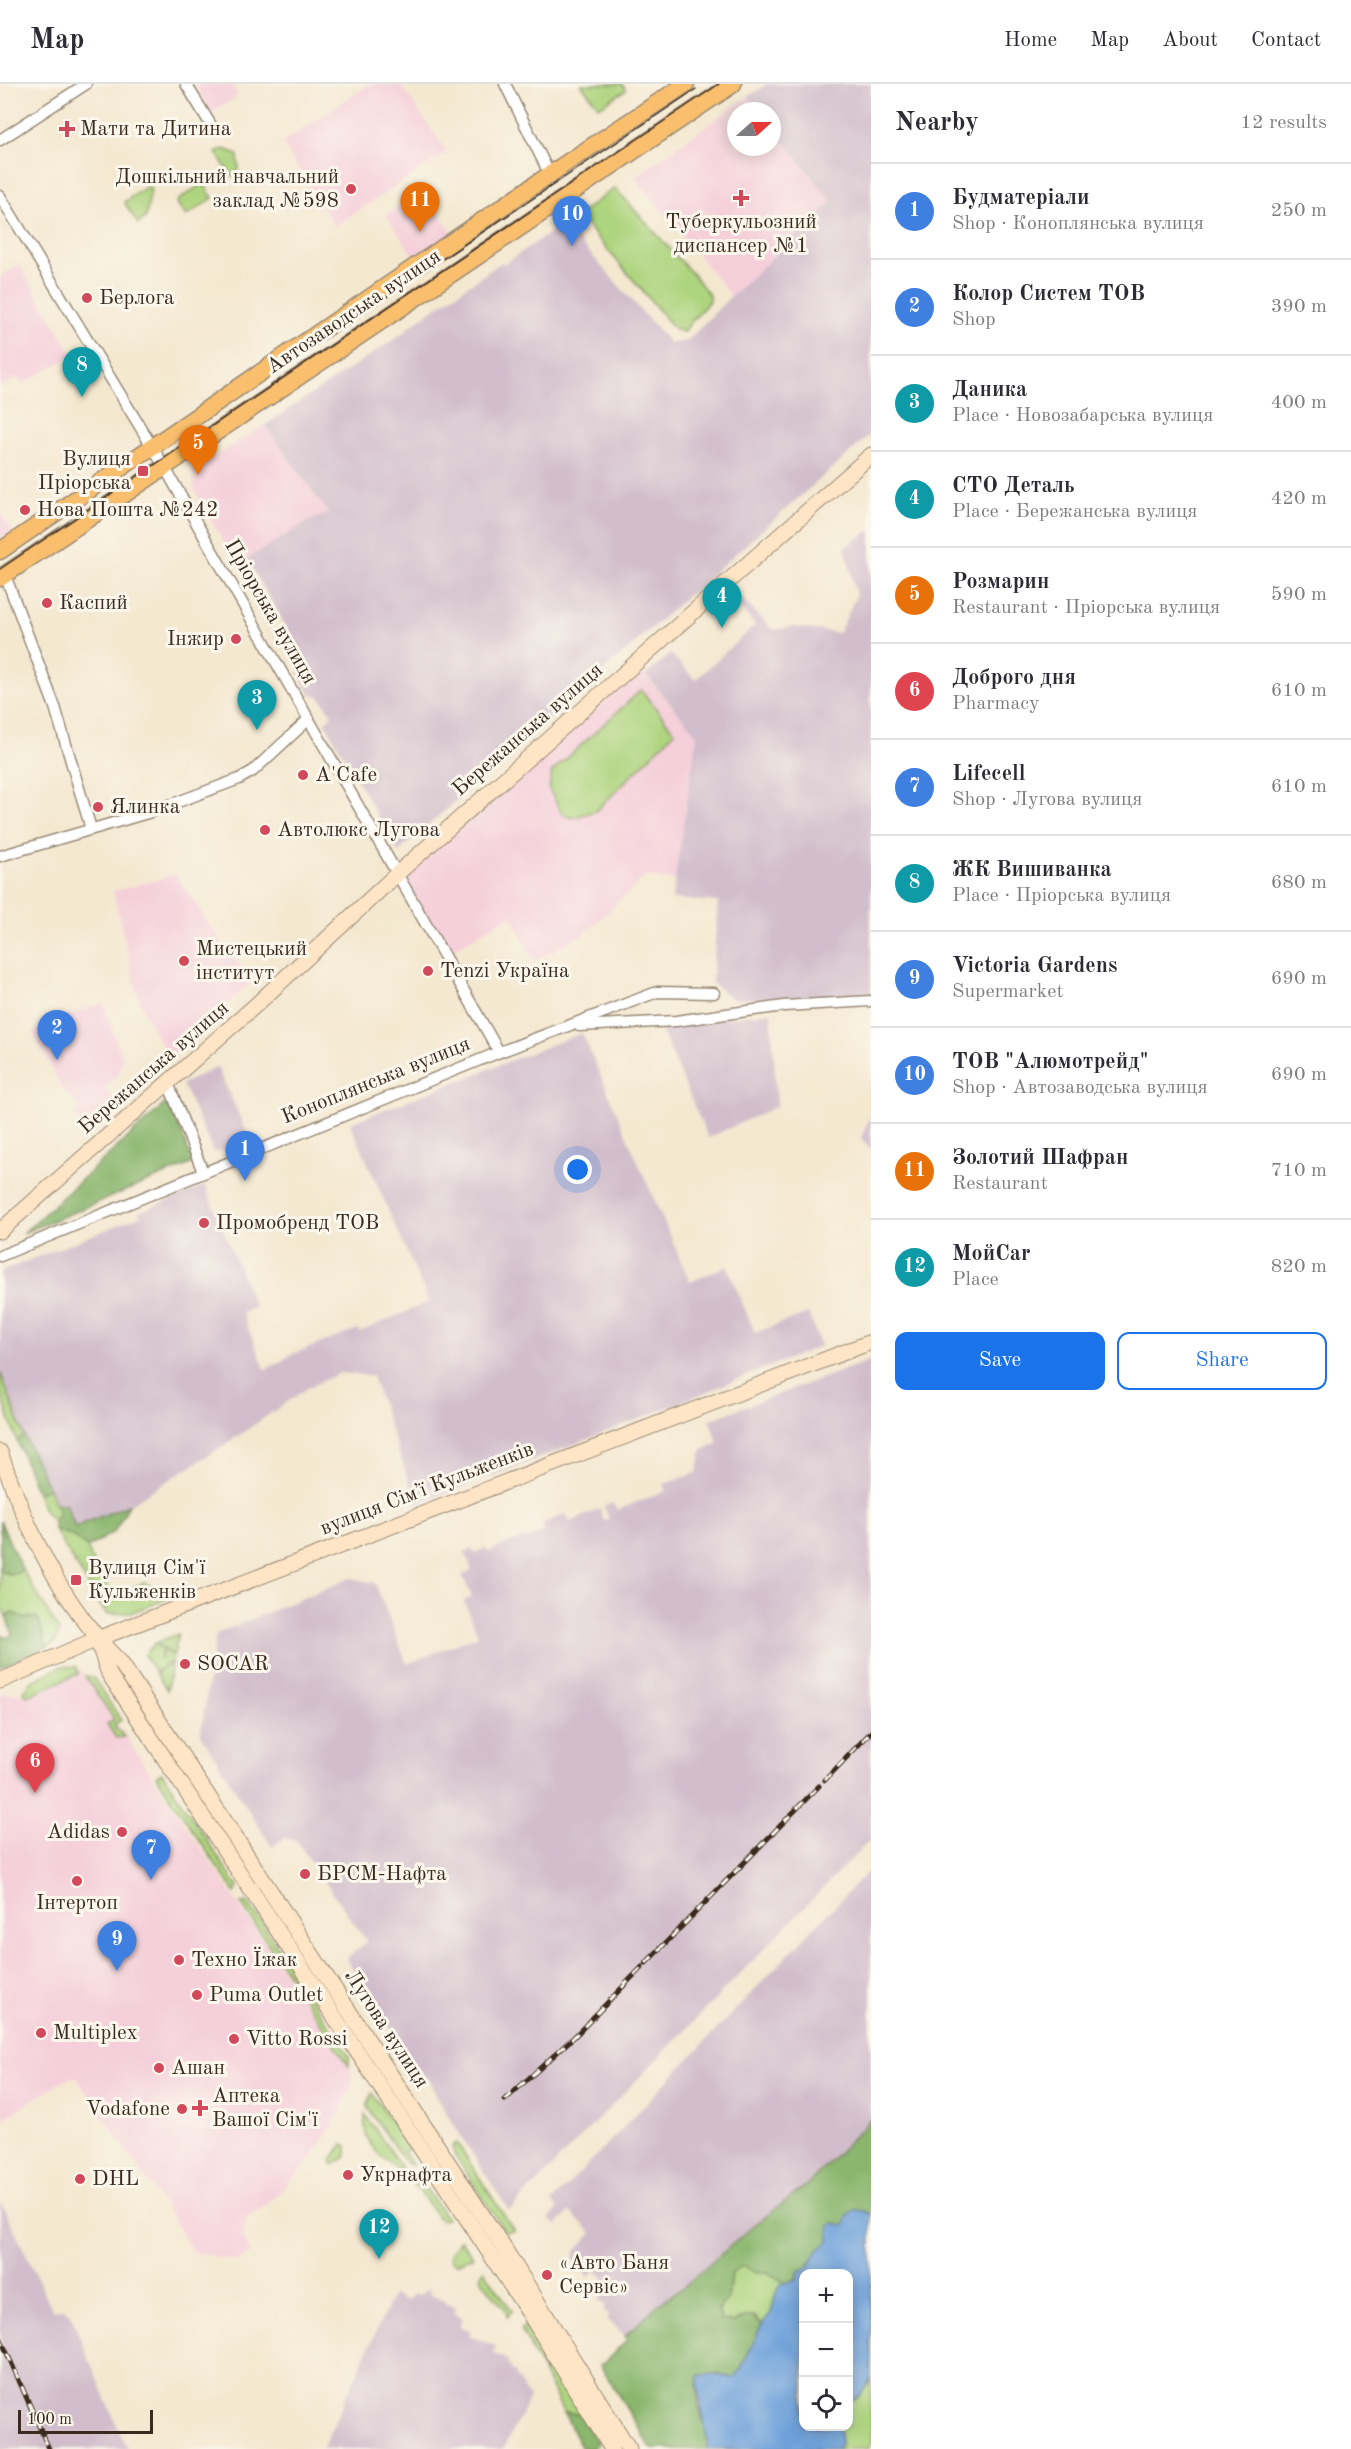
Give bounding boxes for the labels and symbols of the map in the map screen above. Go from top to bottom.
north arrow [727,102,781,156]
place label: Мати та Дитина [80,119,231,140]
marker: Мати та Дитина [58,120,76,138]
place label: Дошкільний навчальний заклад №598 [115,167,339,212]
marker: Дошкільний навчальний заклад №598 [344,182,358,196]
pin: 11 [400,182,440,232]
marker: Туберкульозний диспансер №1 [732,189,750,207]
pin: 10 [552,196,592,246]
place label: Туберкульозний диспансер №1 [665,212,817,257]
street label: Автозаводська вулиця [263,246,445,378]
place label: Берлога [99,288,174,309]
marker: Берлога [80,291,94,305]
pin: 8 [62,348,101,397]
pin: 5 [178,426,218,475]
place label: Вулиця Пріорська [38,449,131,494]
marker: Вулиця Пріорська [136,464,150,478]
place label: Нова Пошта №242 [37,500,218,521]
marker: Нова Пошта №242 [18,503,32,517]
street label: Пріорська вулиця [220,536,320,688]
pin: 4 [702,578,742,628]
place label: Каспий [59,593,128,614]
marker: Каспий [40,596,54,610]
place label: Інжир [167,629,224,650]
marker: Інжир [229,632,243,646]
street label: Бережанська вулиця [449,659,607,801]
pin: 3 [238,680,276,730]
place label: A'Cafe [315,765,377,786]
marker: A'Cafe [296,768,310,782]
place label: Ялинка [110,797,180,818]
marker: Ялинка [91,800,105,814]
place label: Автолюкс Лугова [277,820,440,841]
marker: Автолюкс Лугова [258,823,272,837]
place label: Мистецький інститут [196,939,307,984]
marker: Мистецький інститут [177,954,191,968]
place label: Tenzi Україна [440,961,569,982]
marker: Tenzi Україна [421,964,435,978]
street label: Бережанська вулиця [75,997,233,1139]
pin: 2 [38,1010,76,1060]
street label: Коноплянська вулиця [279,1034,473,1128]
pin: 1 [226,1132,264,1181]
your location [563,1155,592,1184]
place label: Промобренд ТОВ [216,1213,379,1234]
marker: Промобренд ТОВ [197,1216,211,1230]
street label: вулиця Сімʼї Кульженків [318,1439,536,1539]
place label: Вулиця Сім'ї Кульженків [88,1558,206,1603]
marker: Вулиця Сім'ї Кульженків [69,1573,83,1587]
place label: SOCAR [197,1654,269,1675]
marker: SOCAR [178,1657,192,1671]
pin: 6 [15,1744,54,1793]
place label: Adidas [47,1822,110,1843]
marker: Adidas [115,1825,129,1839]
pin: 7 [132,1830,170,1880]
place label: БРСМ-Нафта [317,1864,447,1885]
marker: БРСМ-Нафта [298,1867,312,1881]
marker: Інтертоп [70,1874,84,1888]
place label: Інтертоп [36,1893,118,1914]
pin: 9 [98,1922,136,1971]
place label: Техно Їжак [191,1946,298,1971]
marker: Техно Їжак [172,1953,186,1967]
street label: Лугова вулиця [340,1966,432,2092]
place label: Puma Outlet [209,1985,323,2006]
marker: Puma Outlet [190,1988,204,2002]
place label: Multiplex [53,2023,138,2044]
marker: Multiplex [34,2026,48,2040]
place label: Vitto Rossi [246,2029,347,2050]
marker: Vitto Rossi [227,2032,241,2046]
place label: Ашан [171,2058,225,2079]
marker: Ашан [152,2061,166,2075]
place label: Аптека Вашої Сім'ї [212,2086,318,2131]
place label: Vodafone [86,2099,170,2120]
marker: Аптека Вашої Сім'ї [193,2101,207,2115]
marker: Vodafone [175,2102,189,2116]
place label: Укрнафта [360,2165,452,2186]
marker: Укрнафта [341,2168,355,2182]
place label: DHL [92,2169,139,2190]
marker: DHL [73,2172,87,2186]
pin: 12 [360,2210,398,2259]
place label: «Авто Баня Сервіс» [559,2253,669,2298]
marker: «Авто Баня Сервіс» [540,2268,554,2282]
scale bar [18,2407,153,2434]

